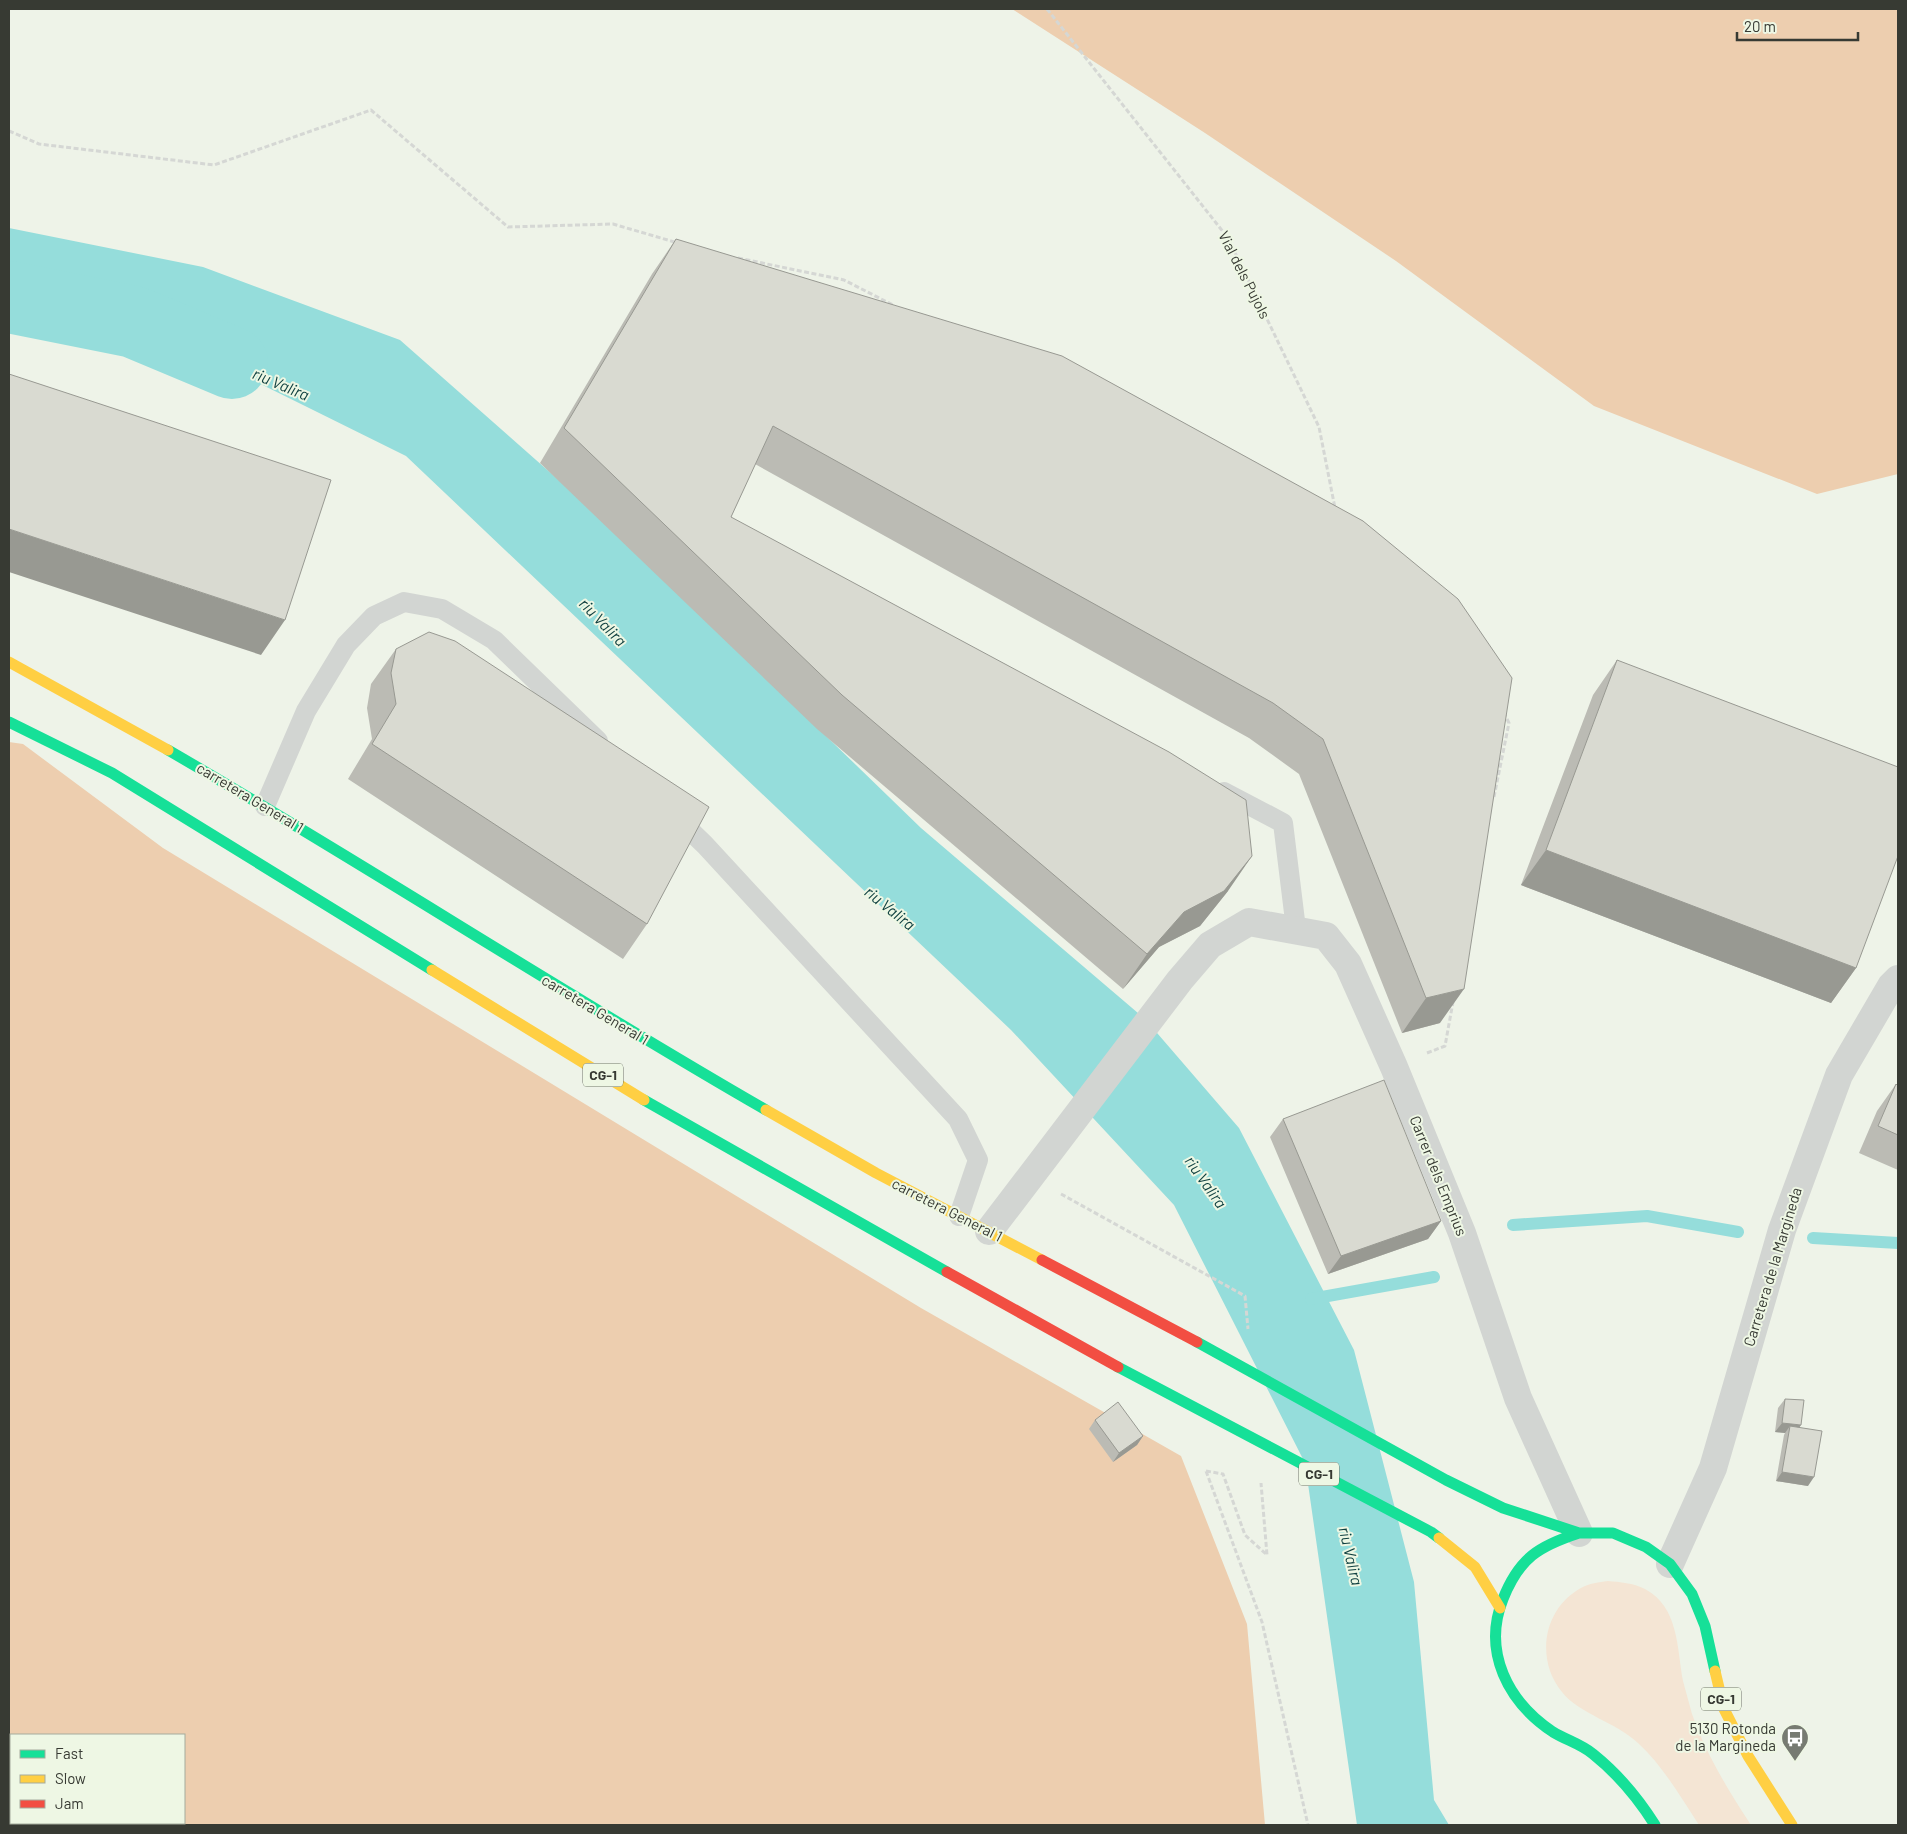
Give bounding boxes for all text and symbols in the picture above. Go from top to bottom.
scale bar [1737,10,1858,42]
text: 20 m [1744,17,1776,35]
street label: Vial dels Pujols [1215,228,1275,321]
water label: riu Valira [250,363,312,404]
water label: riu Valira [576,594,631,650]
street label: carretera General 1 [194,758,307,836]
water label: riu Valira [861,882,919,934]
street label: carretera General 1 [539,970,652,1048]
road number: CG-1 [583,1064,623,1086]
street label: Carrer dels Emprius [1407,1113,1471,1238]
water label: riu Valira [1182,1152,1231,1212]
street label: carretera General 1 [889,1174,1006,1245]
street label: Carretera de la Margineda [1739,1185,1805,1348]
road number: CG-1 [1299,1462,1339,1486]
water label: riu Valira [1336,1525,1367,1587]
road number: CG-1 [1701,1688,1741,1710]
place label: 5130 Rotonda de la Margineda [1675,1719,1776,1754]
bus stop icon: 5130 Rotonda de la Margineda [1780,1723,1810,1762]
legend [10,1734,185,1824]
text: Fast [55,1744,83,1762]
text: Slow [55,1769,86,1787]
text: Jam [55,1794,84,1812]

